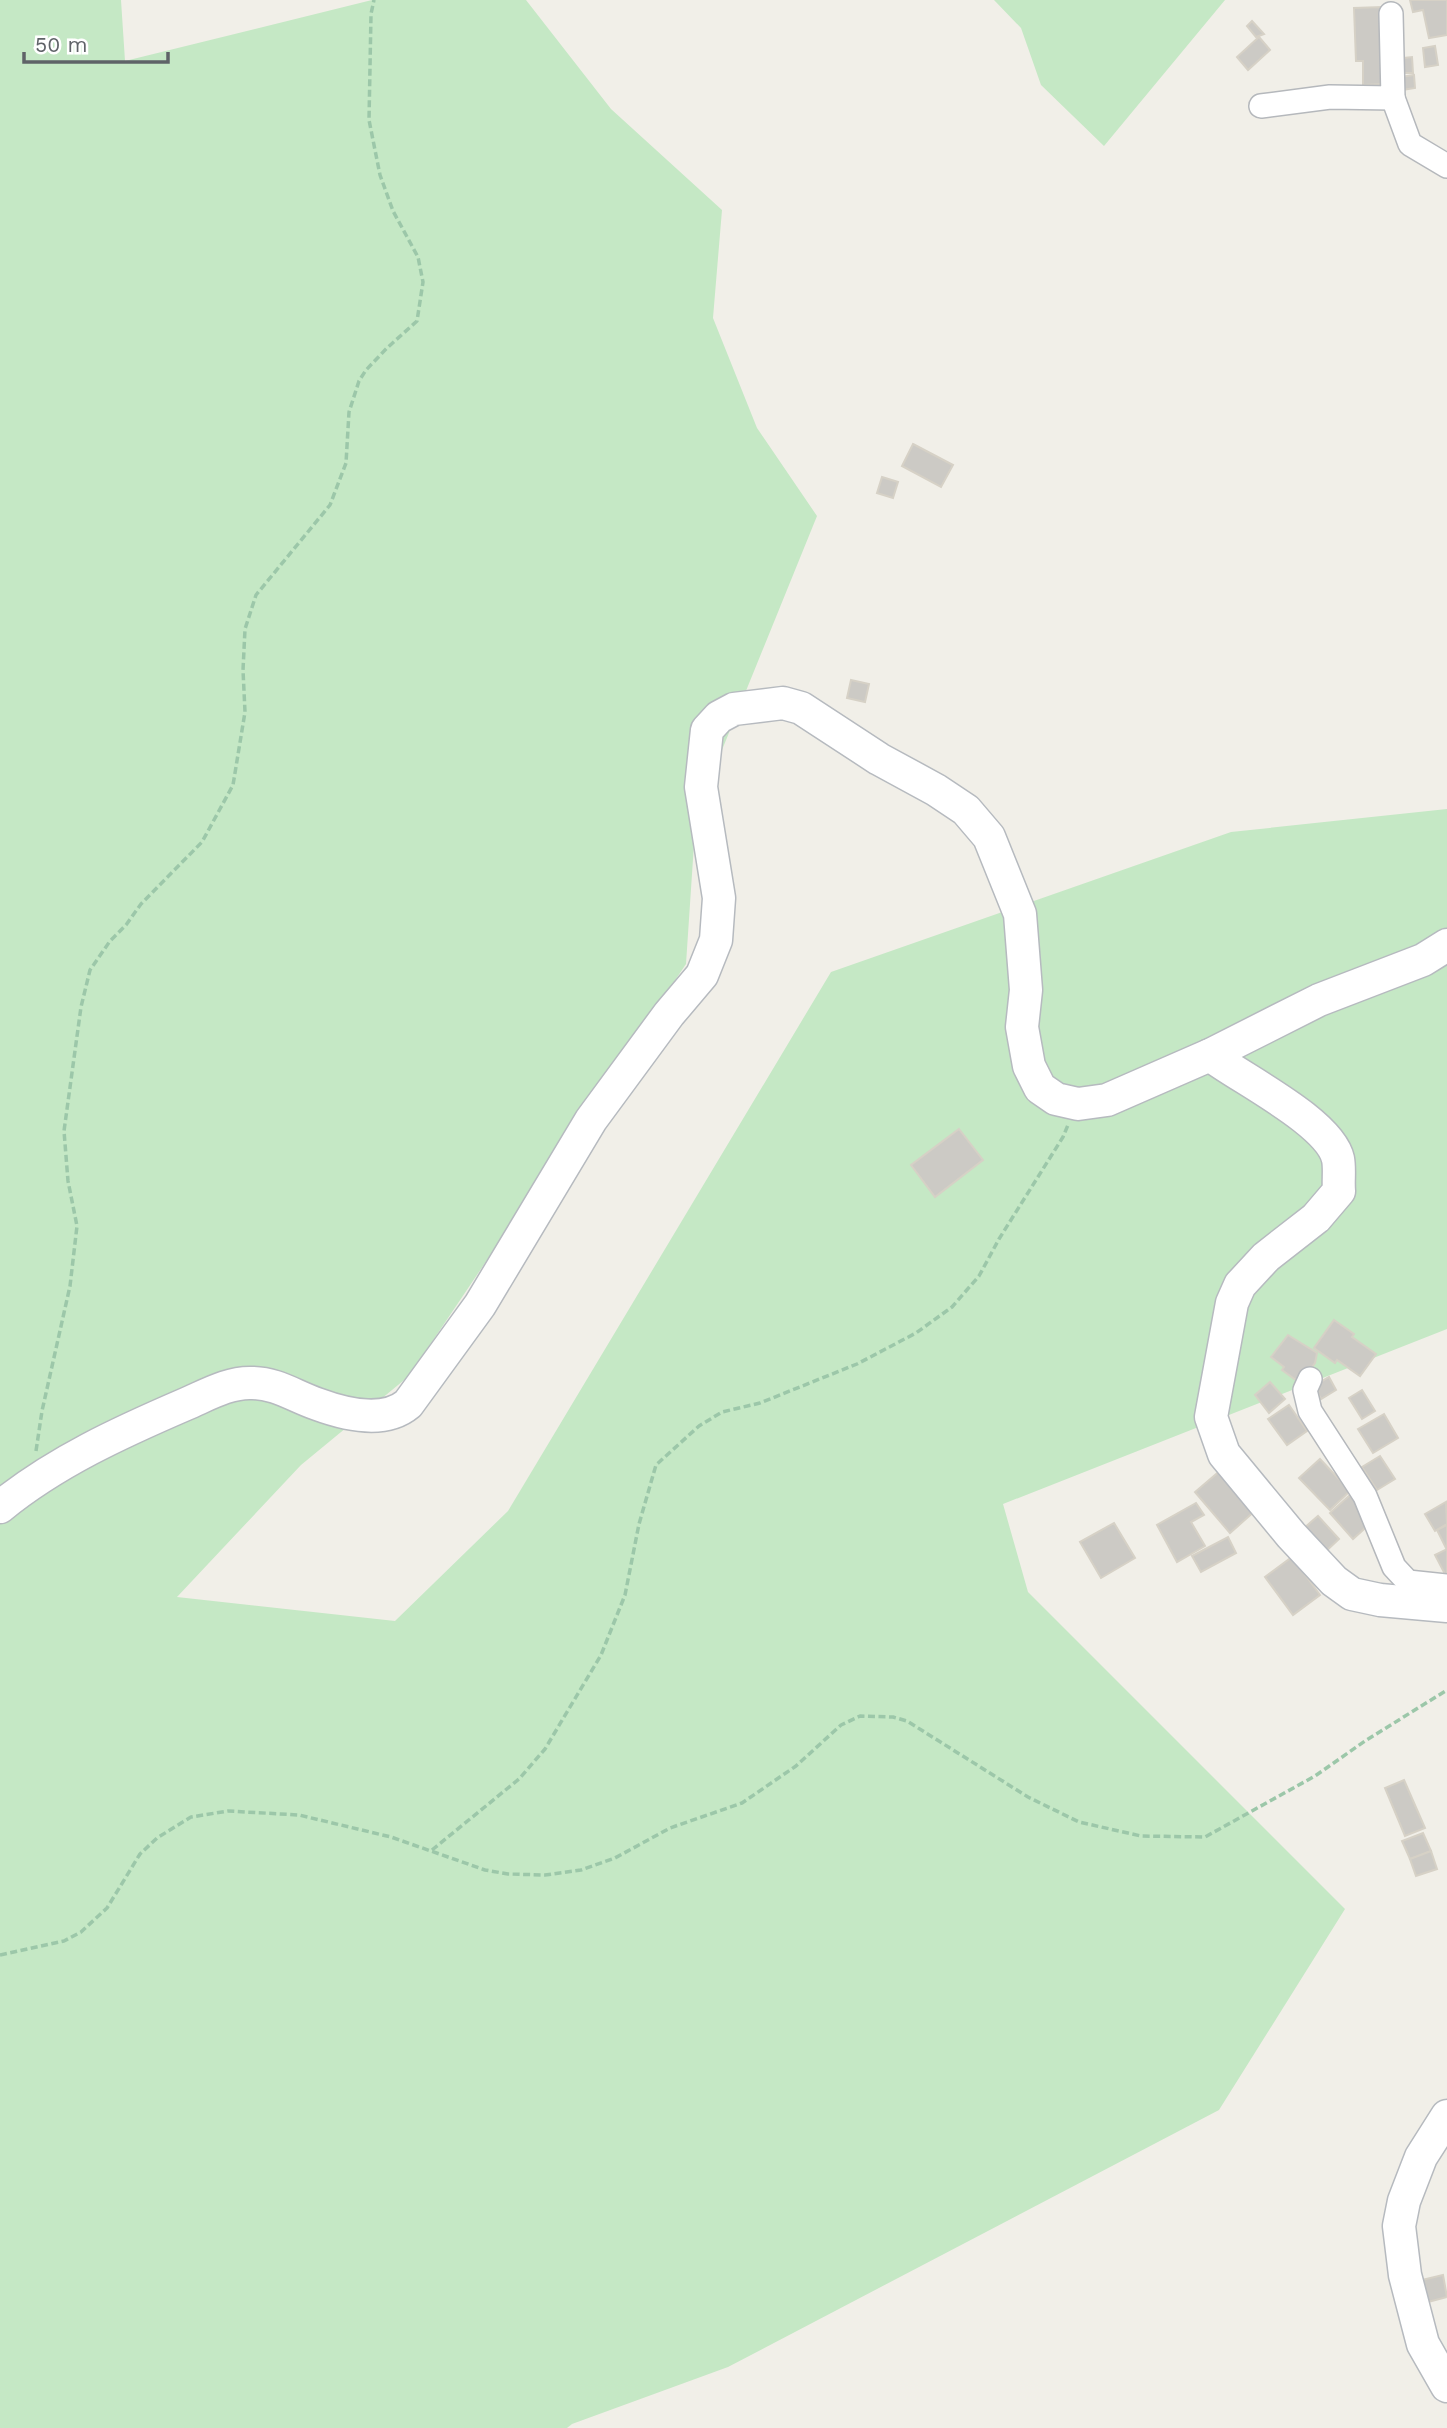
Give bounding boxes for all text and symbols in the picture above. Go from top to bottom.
scale bar [24,21,168,65]
text: 50 m [35,32,87,57]

